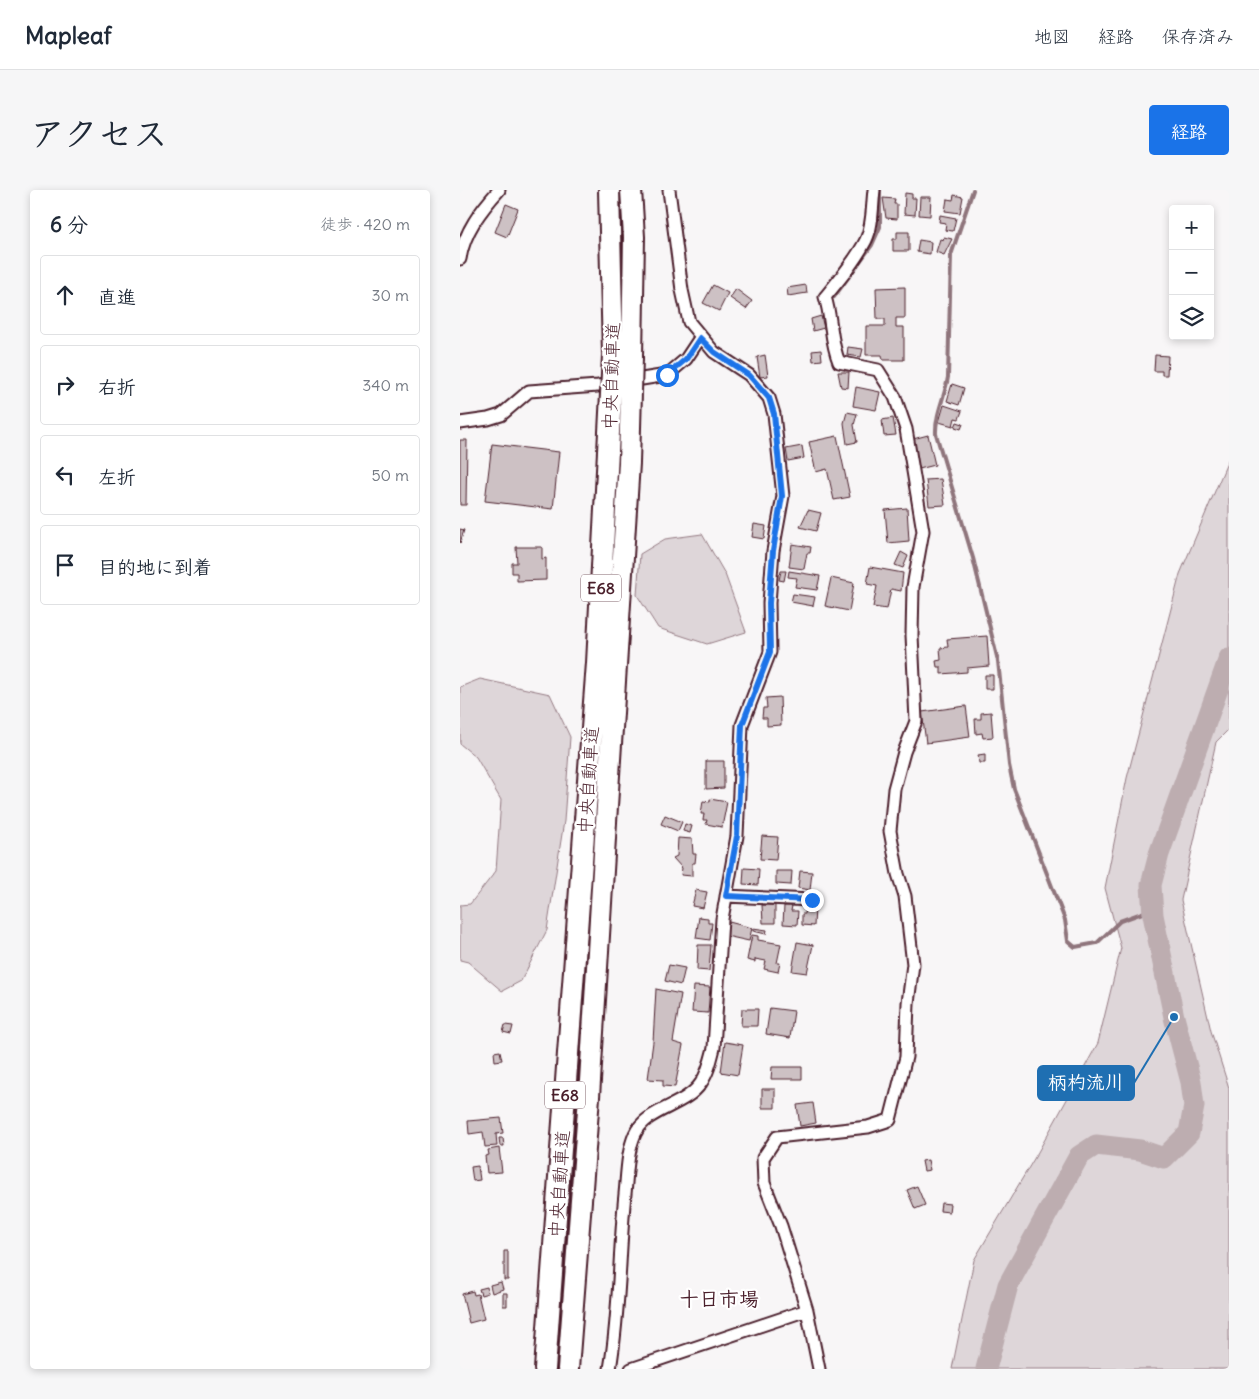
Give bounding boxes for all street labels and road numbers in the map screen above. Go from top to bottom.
street label: 中央自動車道 [598,322,624,430]
road number: E68 [581,574,621,602]
street label: 中央自動車道 [573,725,603,835]
road number: E68 [545,1082,585,1108]
street label: 中央自動車道 [544,1129,574,1239]

